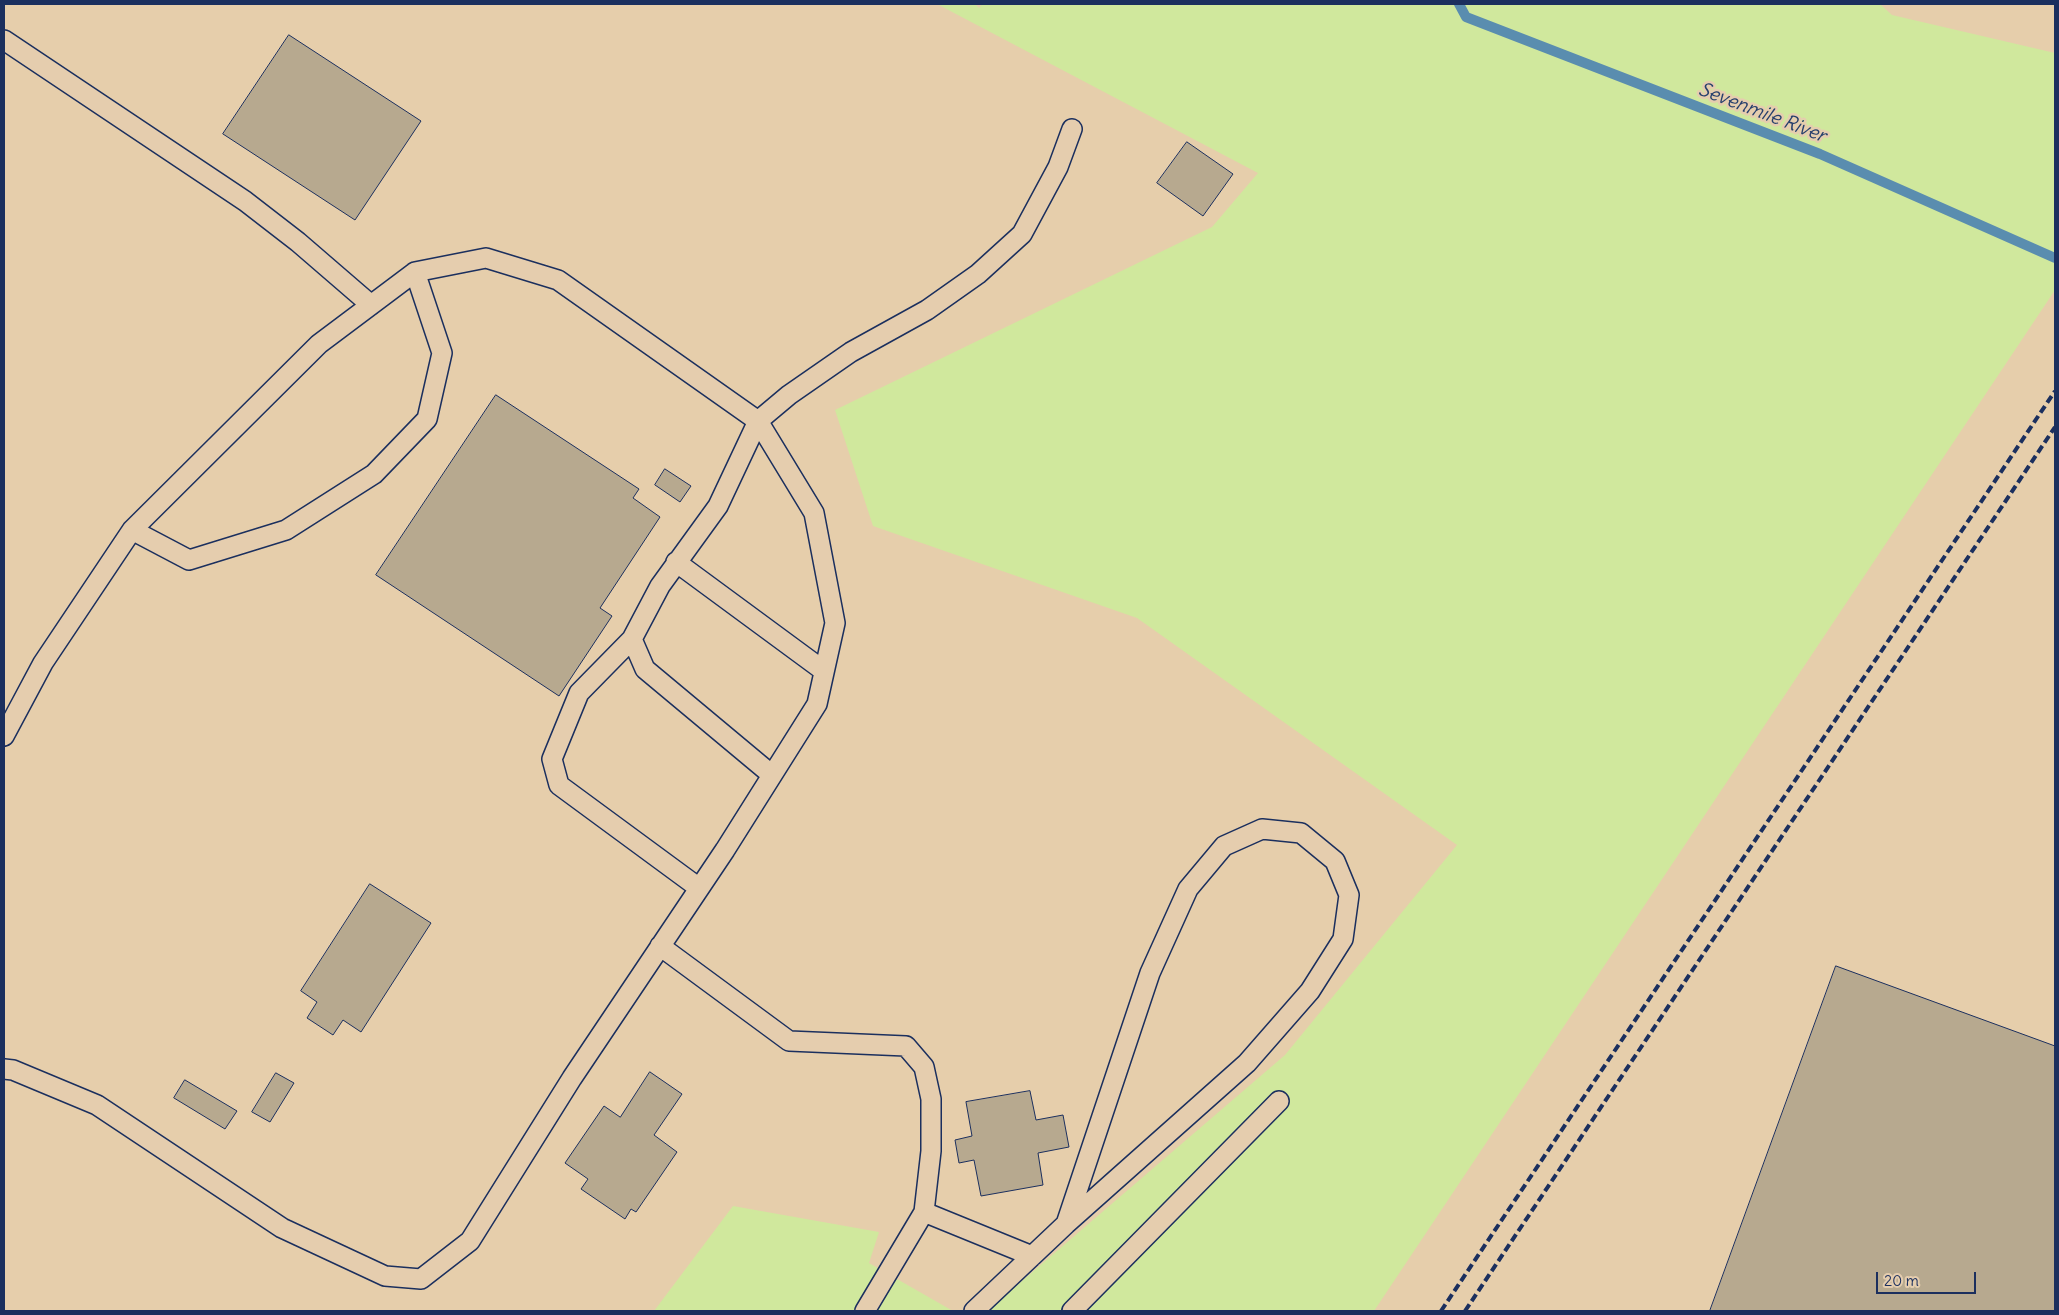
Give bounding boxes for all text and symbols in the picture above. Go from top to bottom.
water label: Sevenmile River [1695,78,1829,148]
scale bar [1879,1262,1979,1294]
text: 20 m [1884,1271,1919,1290]

